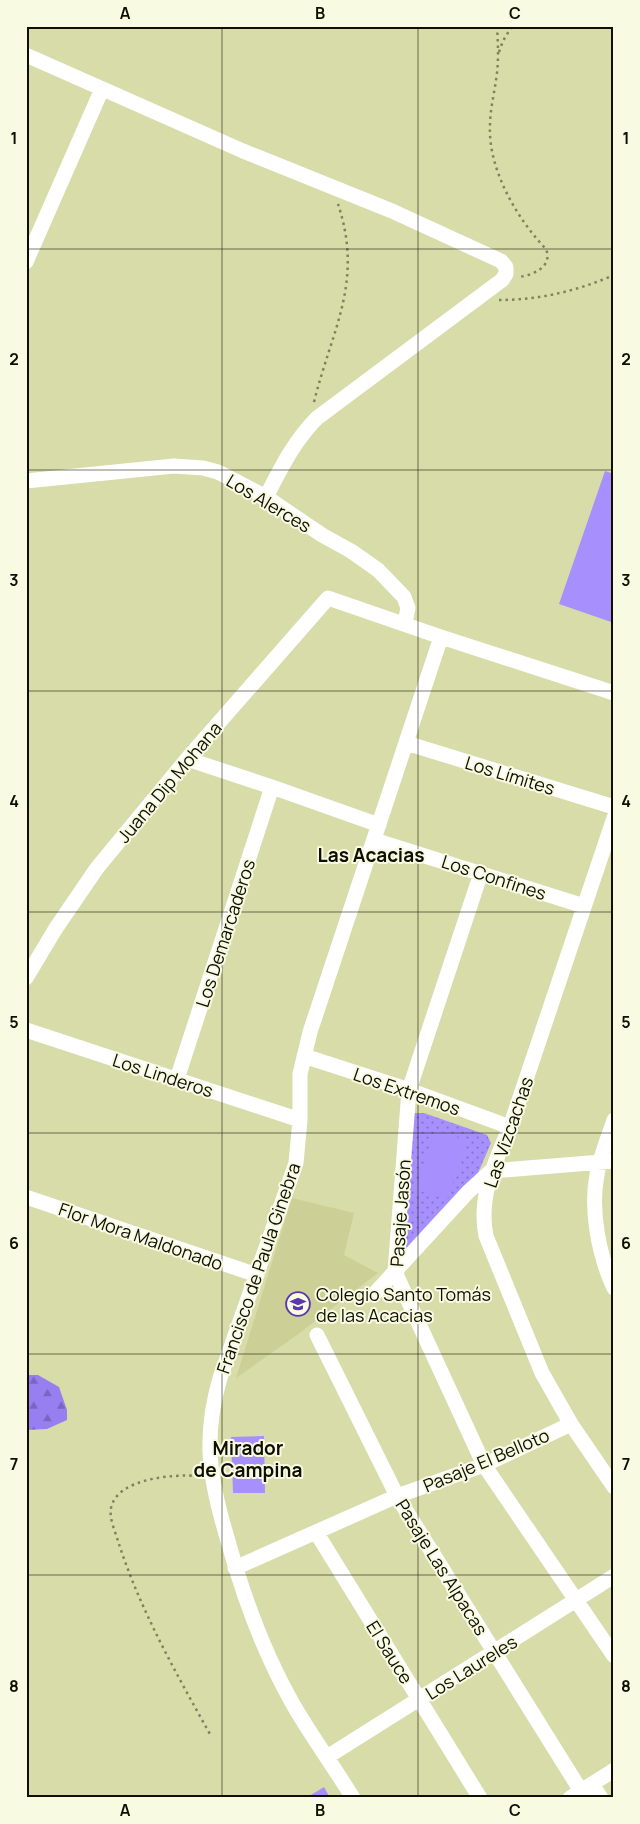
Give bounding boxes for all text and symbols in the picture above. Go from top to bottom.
text: A [120,2,131,24]
text: B [315,2,325,24]
text: C [509,2,521,24]
text: 1 [10,127,18,149]
text: 1 [622,127,630,149]
text: 2 [9,348,19,370]
text: 2 [621,348,631,370]
street label: Los Alerces [222,468,316,538]
text: 3 [9,569,19,591]
text: 3 [621,569,631,591]
street label: Juana Dip Mohana [111,716,227,848]
street label: Los Límites [462,750,558,800]
text: 4 [9,790,19,812]
text: 4 [621,790,631,812]
district label: Las Acacias [318,842,424,868]
street label: Los Confines [439,849,549,905]
street label: Los Demarcaderos [190,856,260,1010]
text: 5 [9,1011,19,1033]
text: 5 [621,1011,631,1033]
street label: Los Linderos [110,1047,216,1103]
street label: Los Extremos [350,1061,464,1121]
street label: Las Vizcachas [478,1073,538,1191]
street label: Pasaje Jasón [384,1158,416,1268]
street label: Francisco de Paula Ginebra [211,1159,305,1377]
street label: Flor Mora Maldonado [56,1197,226,1275]
text: 6 [9,1232,19,1254]
text: 6 [621,1232,631,1254]
place label: Colegio Santo Tomás de las Acacias [316,1282,491,1327]
school or university icon: Colegio Santo Tomás de las Acacias [285,1291,311,1317]
street label: Pasaje El Belloto [419,1423,553,1497]
district label: Mirador de Campina [194,1435,302,1483]
text: 7 [10,1453,18,1475]
text: 7 [622,1453,630,1475]
street label: Pasaje Las Alpacas [390,1494,494,1640]
street label: El Sauce [361,1616,419,1688]
street label: Los Laureles [421,1629,521,1705]
text: 8 [9,1675,19,1697]
text: 8 [621,1675,631,1697]
text: A [120,1799,131,1821]
text: B [315,1799,325,1821]
text: C [509,1799,521,1821]

